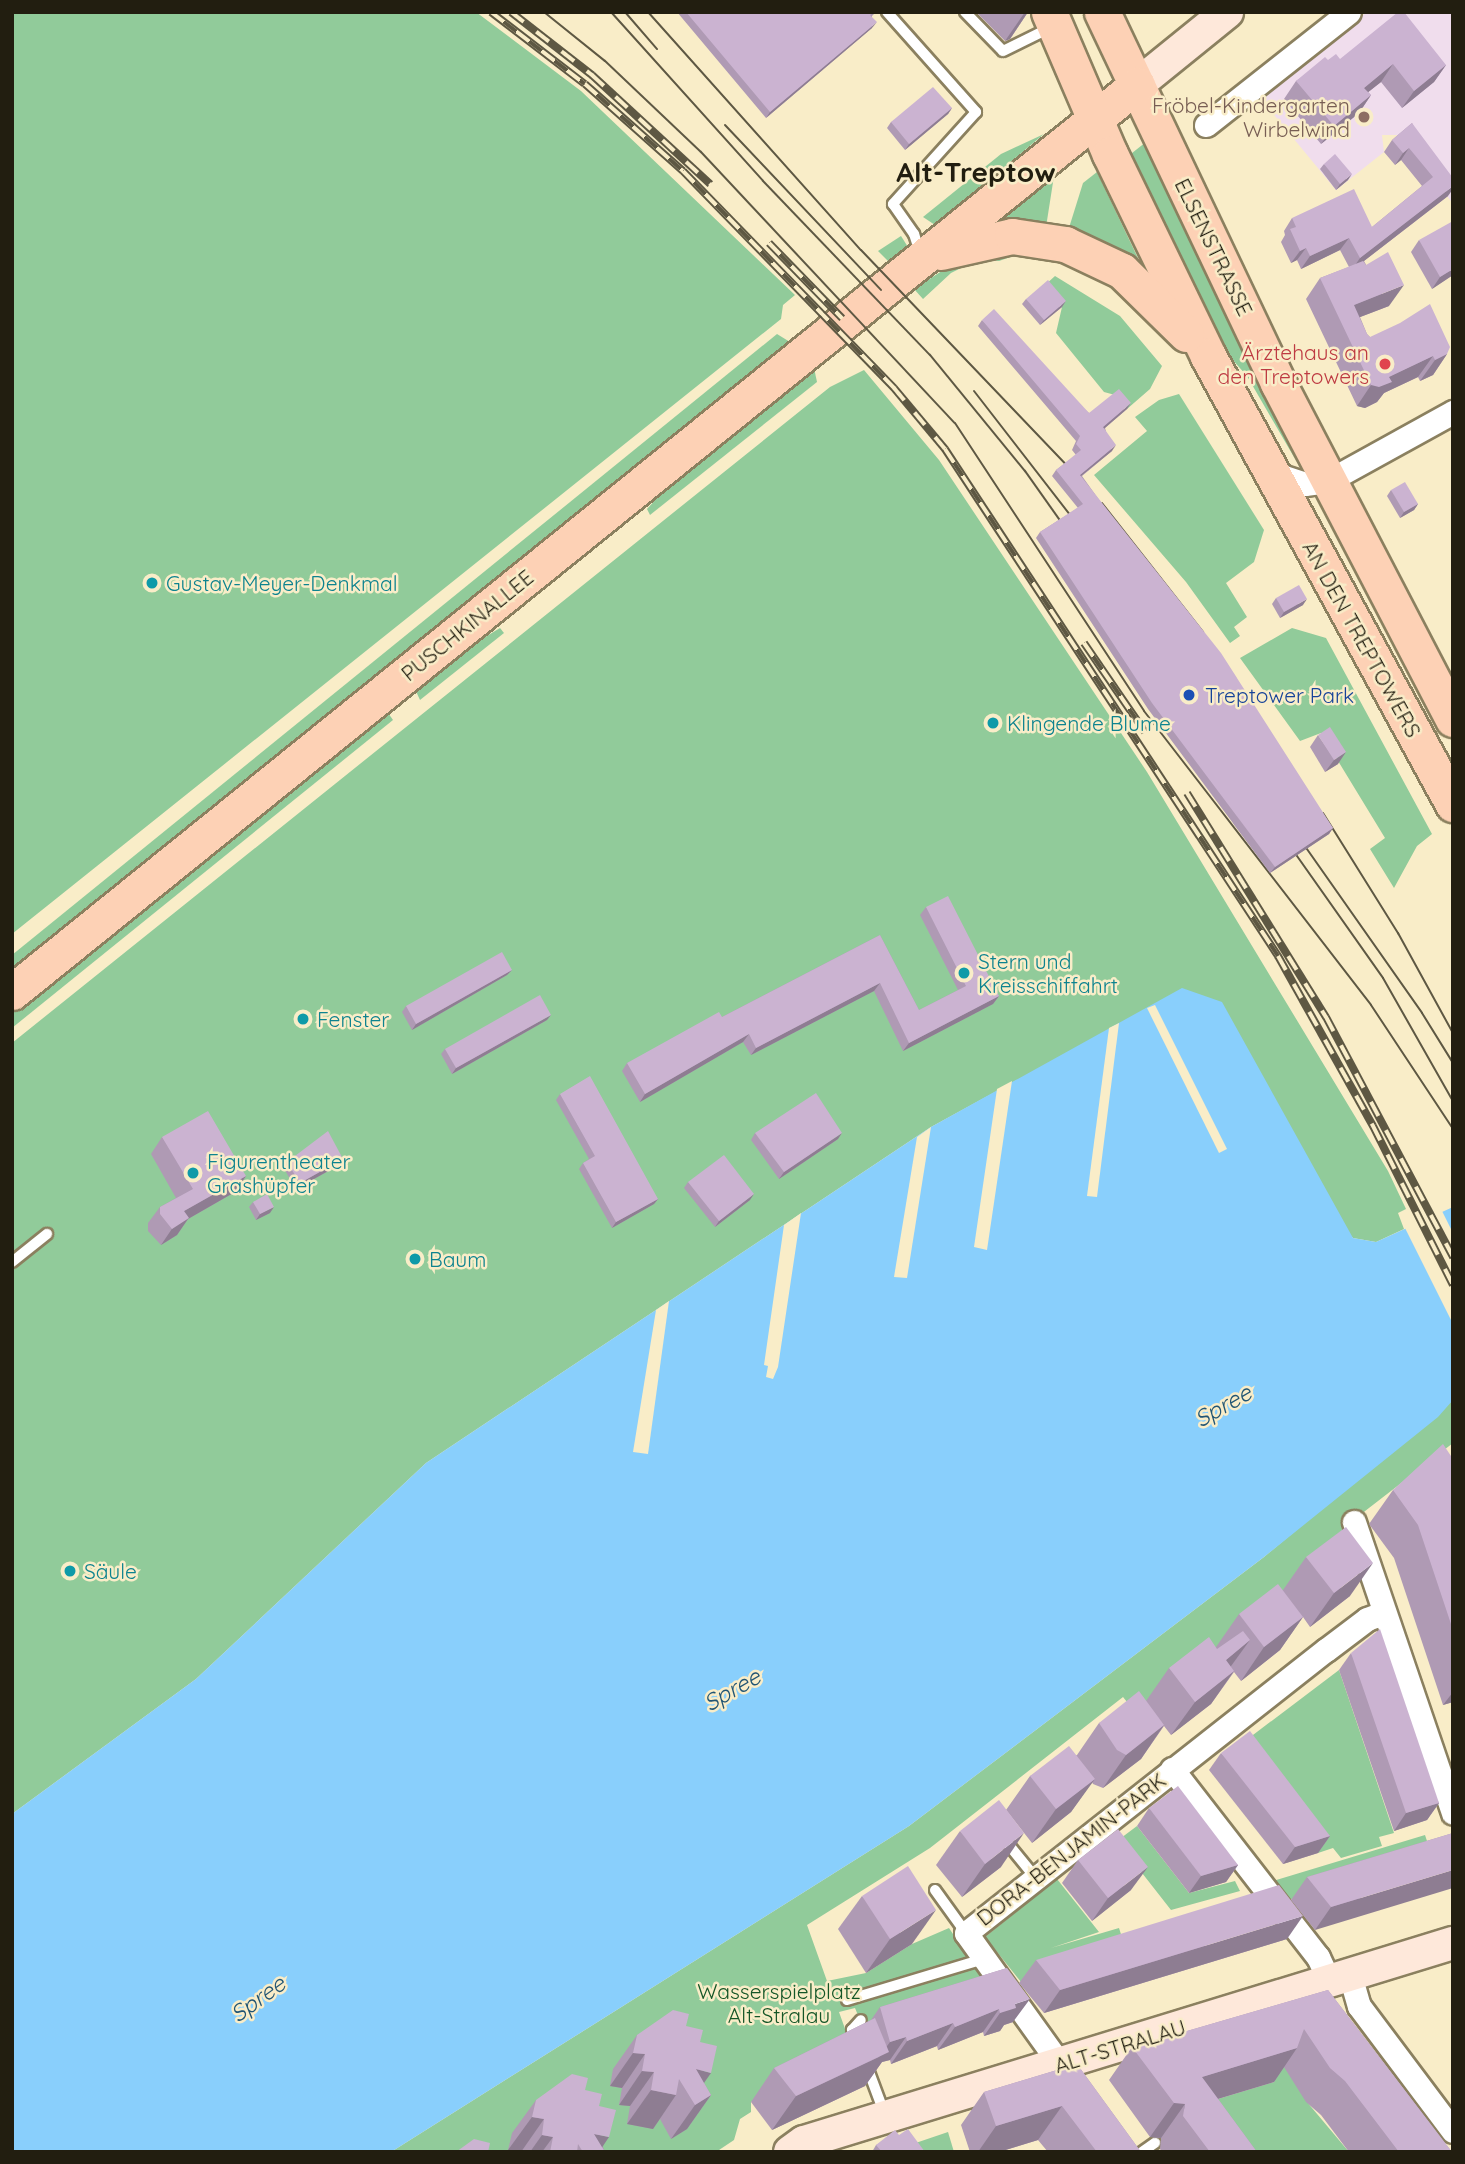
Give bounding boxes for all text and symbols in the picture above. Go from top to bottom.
place label: Fröbel-Kindergarten Wirbelwind [1152,92,1350,142]
marker: Fröbel-Kindergarten Wirbelwind [1356,109,1372,125]
district label: Alt-Treptow [896,155,1056,189]
street label: ELSENSTRASSE [1170,174,1258,320]
place label: Ärztehaus an den Treptowers [1218,339,1369,389]
marker: Ärztehaus an den Treptowers [1375,354,1395,374]
street label: AN DEN TREPTOWERS [1298,537,1426,741]
street label: PUSCHKINALLEE [396,564,538,686]
place label: Gustav-Meyer-Denkmal [166,570,398,596]
marker: Gustav-Meyer-Denkmal [144,575,160,591]
place label: Treptower Park [1205,682,1354,708]
marker: Treptower Park [1179,685,1199,705]
place label: Klingende Blume [1007,710,1171,736]
marker: Klingende Blume [985,715,1001,731]
place label: Stern und Kreisschiffahrt [978,948,1118,998]
marker: Stern und Kreisschiffahrt [956,965,972,981]
place label: Fenster [317,1006,389,1032]
marker: Fenster [295,1011,311,1027]
place label: Figurentheater Grashüpfer [207,1148,351,1198]
marker: Figurentheater Grashüpfer [185,1165,201,1181]
place label: Baum [429,1246,486,1272]
marker: Baum [407,1251,423,1267]
water label: Spree [1190,1379,1256,1433]
place label: Säule [84,1558,137,1584]
marker: Säule [62,1563,78,1579]
water label: Spree [699,1663,765,1717]
street label: DORA-BENJAMIN-PARK [972,1767,1170,1931]
water label: Spree [225,1970,291,2028]
park label: Wasserspielplatz Alt-Stralau [697,1978,861,2028]
street label: ALT-STRALAU [1051,2014,1189,2078]

